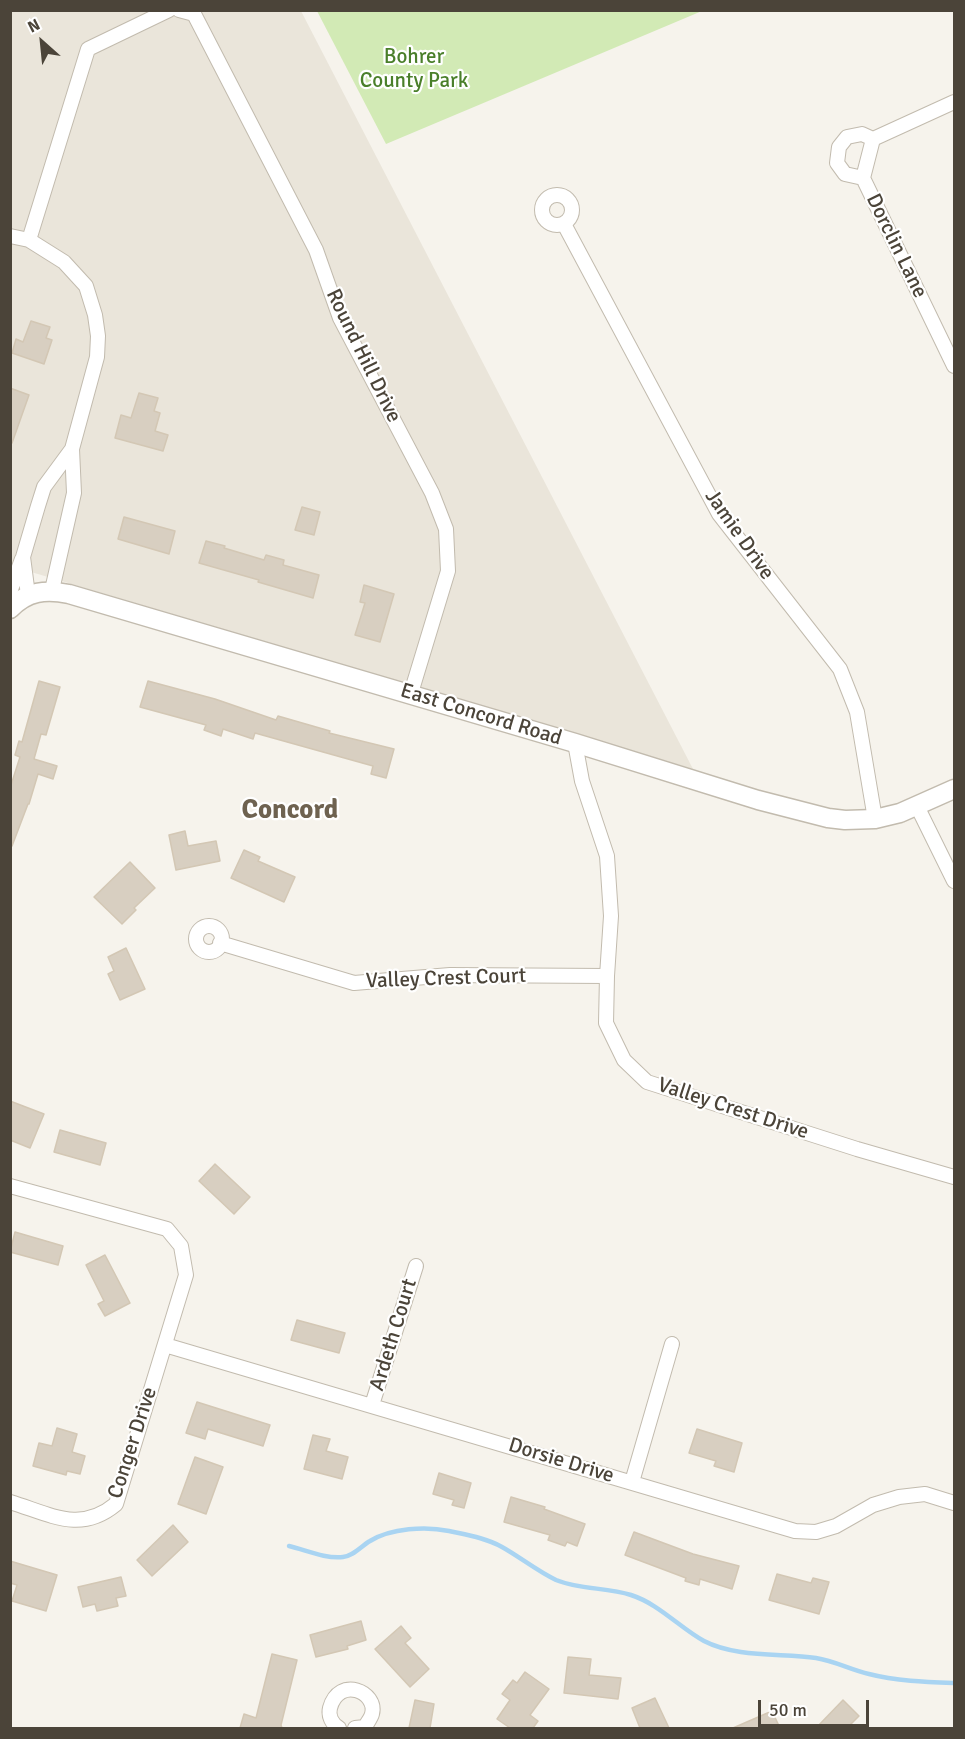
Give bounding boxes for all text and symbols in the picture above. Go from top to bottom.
north arrow [12,12,72,72]
text: N [24,15,43,37]
park label: Bohrer County Park [360,44,468,94]
street label: Dorclin Lane [860,190,932,302]
street label: Round Hill Drive [320,285,406,427]
street label: Jamie Drive [699,485,779,585]
street label: East Concord Road [397,678,565,752]
district label: Concord [242,795,338,827]
street label: Valley Crest Court [365,964,527,994]
street label: Valley Crest Drive [654,1073,812,1145]
street label: Ardeth Court [365,1276,423,1394]
street label: Conger Drive [103,1384,163,1502]
street label: Dorsie Drive [505,1433,617,1489]
scale bar [761,1688,872,1726]
text: 50 m [769,1699,807,1721]

